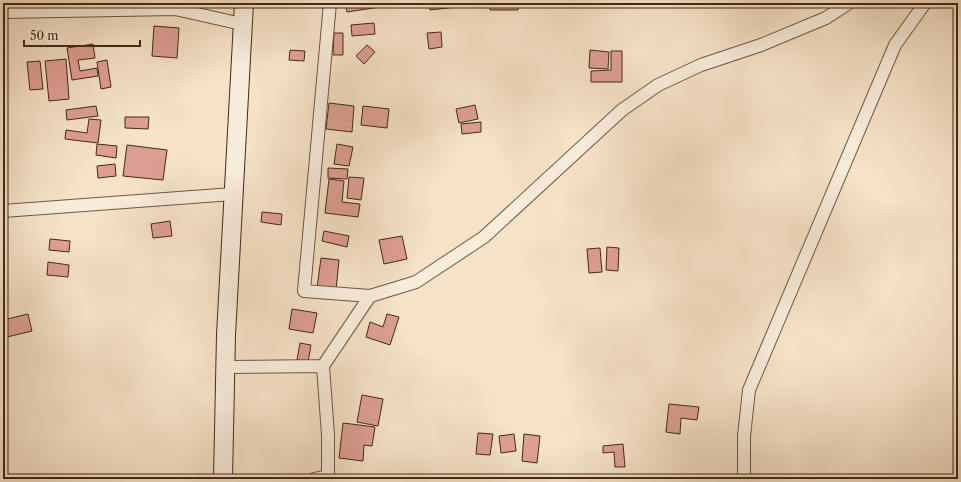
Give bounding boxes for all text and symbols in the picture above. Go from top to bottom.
scale bar [24,22,140,48]
text: 50 m [30,28,59,43]

